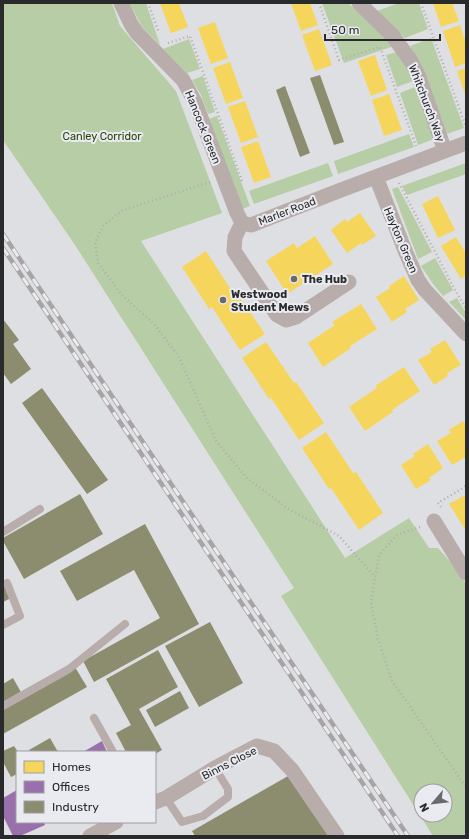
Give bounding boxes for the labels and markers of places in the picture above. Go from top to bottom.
place label: The Hub [302,273,347,286]
marker: The Hub [289,274,299,284]
place label: Westwood Student Mews [231,288,309,314]
marker: Westwood Student Mews [218,295,228,305]

